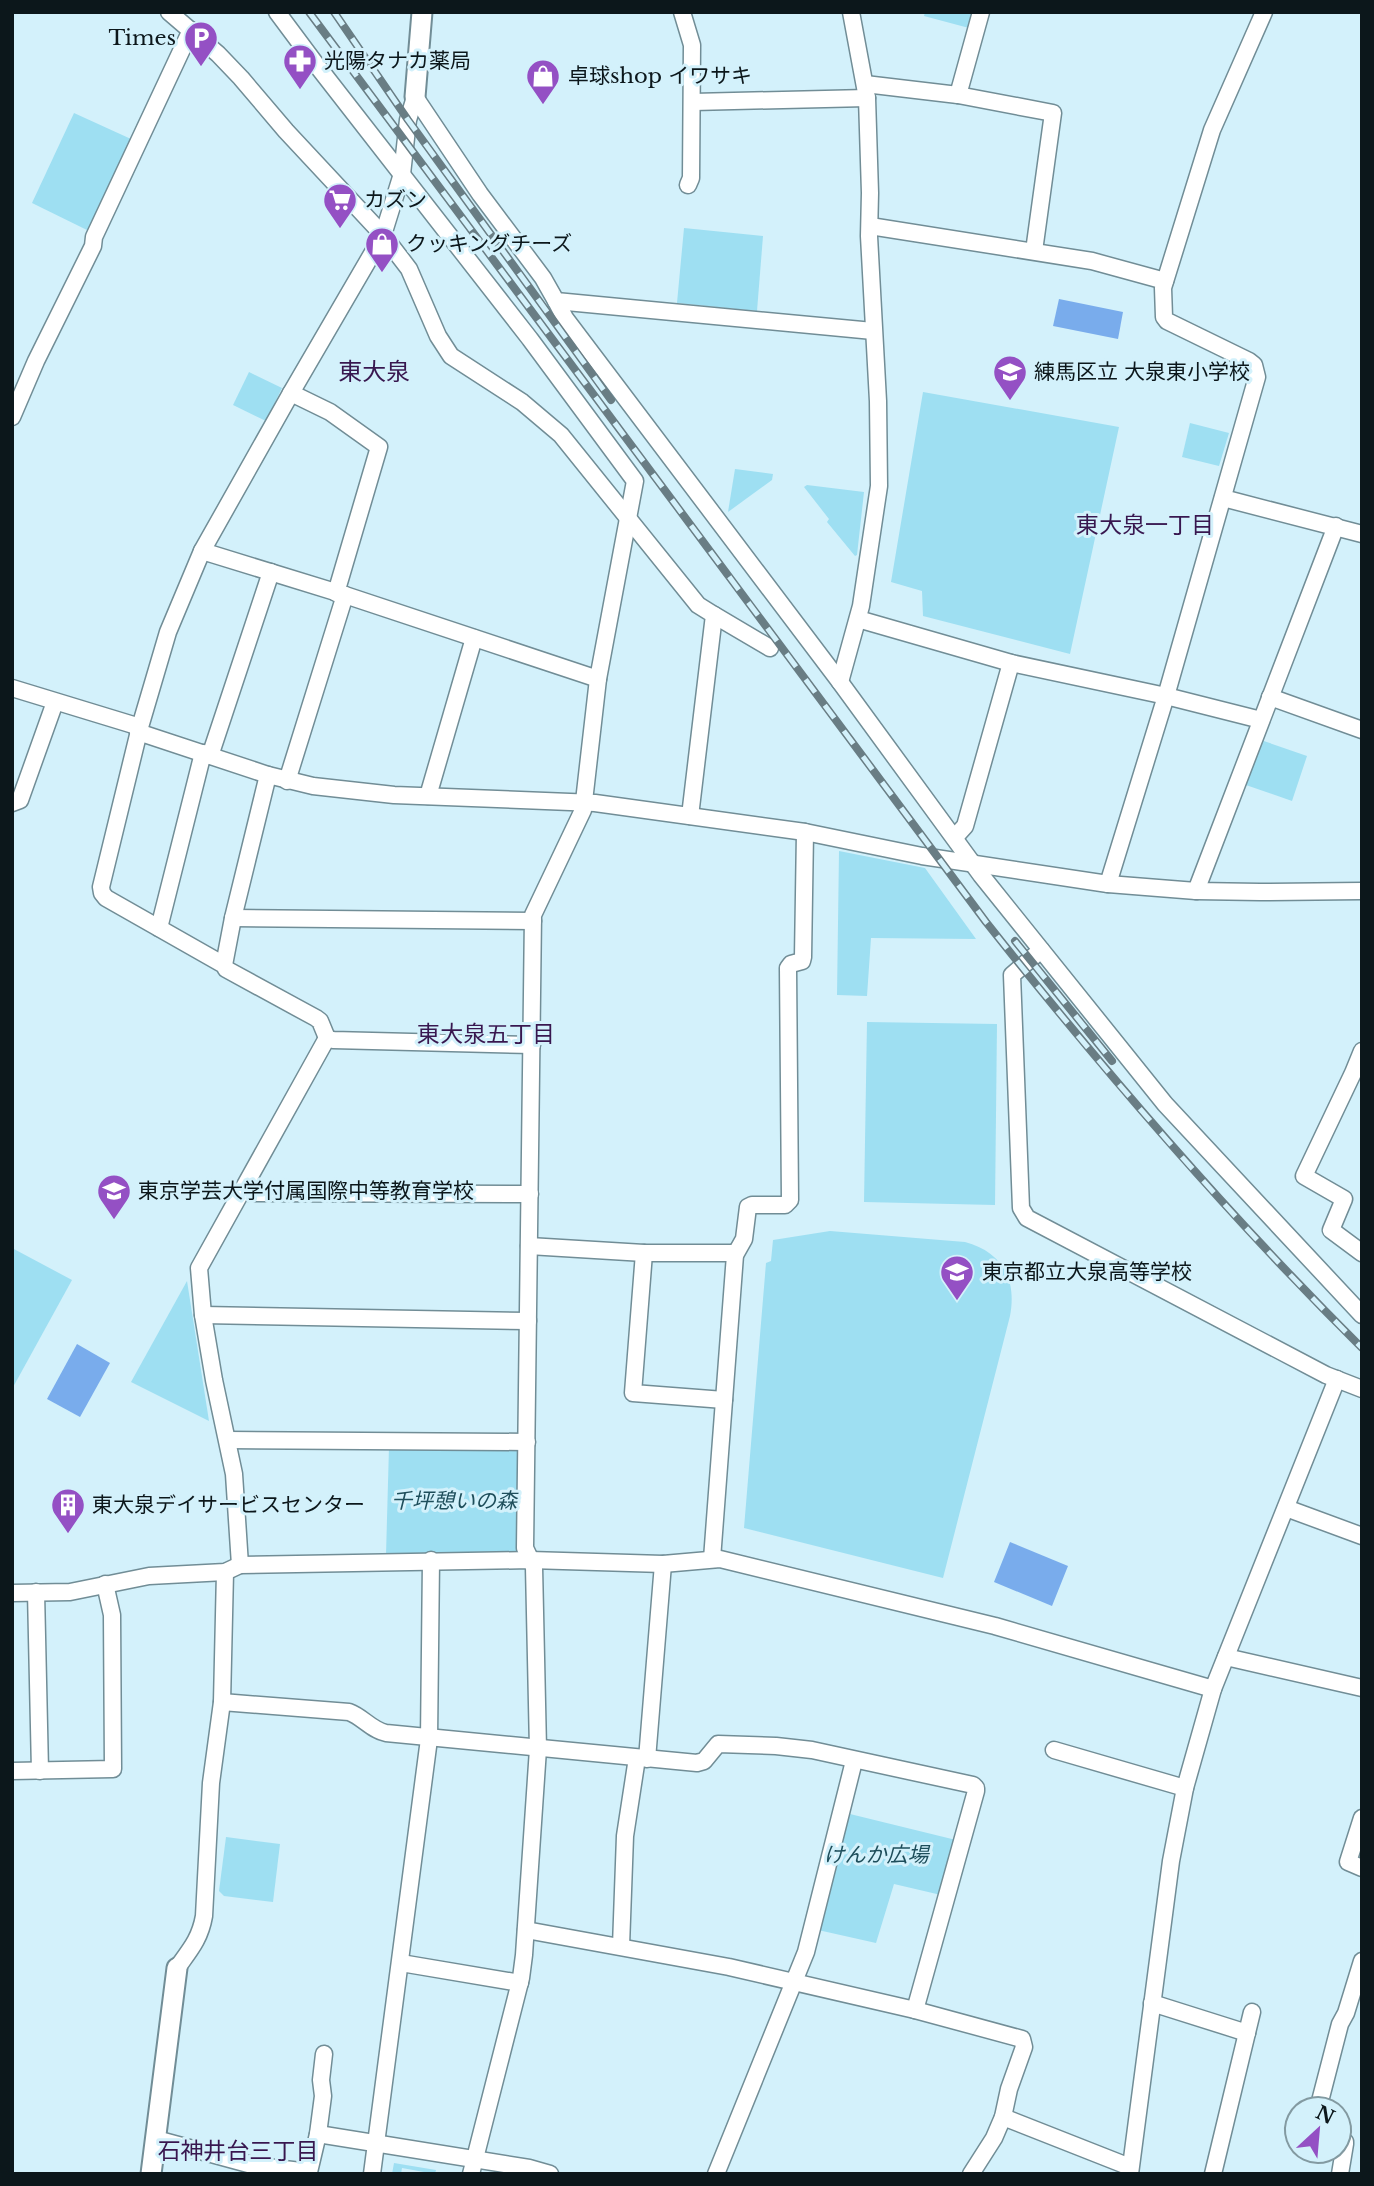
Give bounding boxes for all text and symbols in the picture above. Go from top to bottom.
parking icon: Times [182,19,220,68]
place label: Times [109,25,176,51]
pharmacy icon: 光陽タナカ薬局 [281,42,319,91]
place label: 光陽タナカ薬局 [324,48,471,74]
shop icon: 卓球shop イワサキ [524,57,562,106]
place label: 卓球shop イワサキ [568,63,752,89]
supermarket icon: カズン [321,181,359,230]
place label: カズン [364,187,427,213]
shop icon: クッキングチーズ [363,225,401,274]
place label: クッキングチーズ [406,231,572,257]
school or university icon: 練馬区立 大泉東小学校 [991,353,1029,402]
district label: 東大泉 [338,357,410,386]
place label: 練馬区立 大泉東小学校 [1034,359,1250,385]
district label: 東大泉一丁目 [1076,511,1214,539]
district label: 東大泉五丁目 [417,1020,555,1048]
school or university icon: 東京学芸大学付属国際中等教育学校 [95,1172,133,1221]
place label: 東京学芸大学付属国際中等教育学校 [138,1178,474,1204]
school or university icon: 東京都立大泉高等学校 [938,1253,976,1302]
place label: 東京都立大泉高等学校 [982,1259,1192,1285]
building icon: 東大泉デイサービスセンター [49,1486,87,1535]
park label: 千坪憩いの森 [391,1488,519,1514]
place label: 東大泉デイサービスセンター [92,1492,365,1518]
park label: けんか広場 [824,1842,930,1868]
north arrow [1283,2095,1353,2165]
text: N [1312,2101,1338,2129]
district label: 石神井台三丁目 [158,2137,319,2165]

